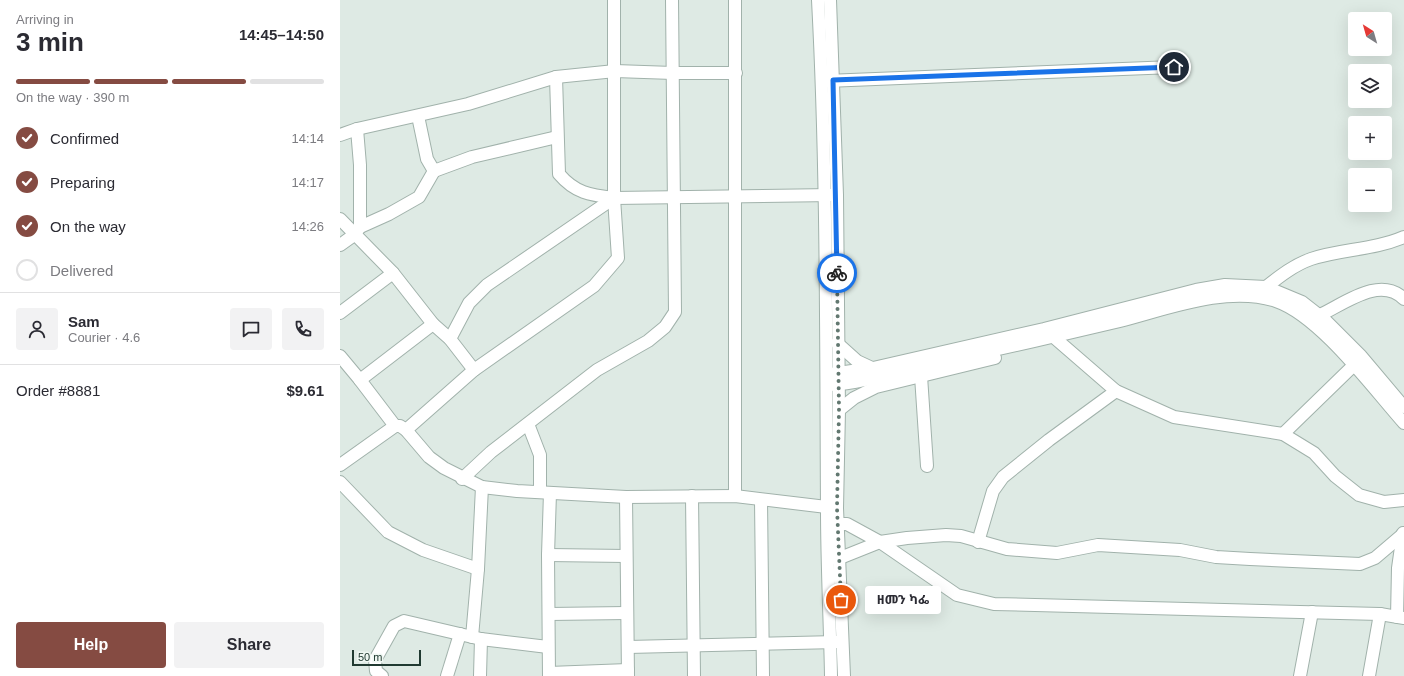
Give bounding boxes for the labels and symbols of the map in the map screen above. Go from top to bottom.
north arrow [1348,12,1392,56]
pin [1157,50,1191,84]
courier [817,253,857,293]
pin [824,583,858,617]
callout: ዘመን ካፌ [865,586,941,614]
scale bar [352,648,421,667]

